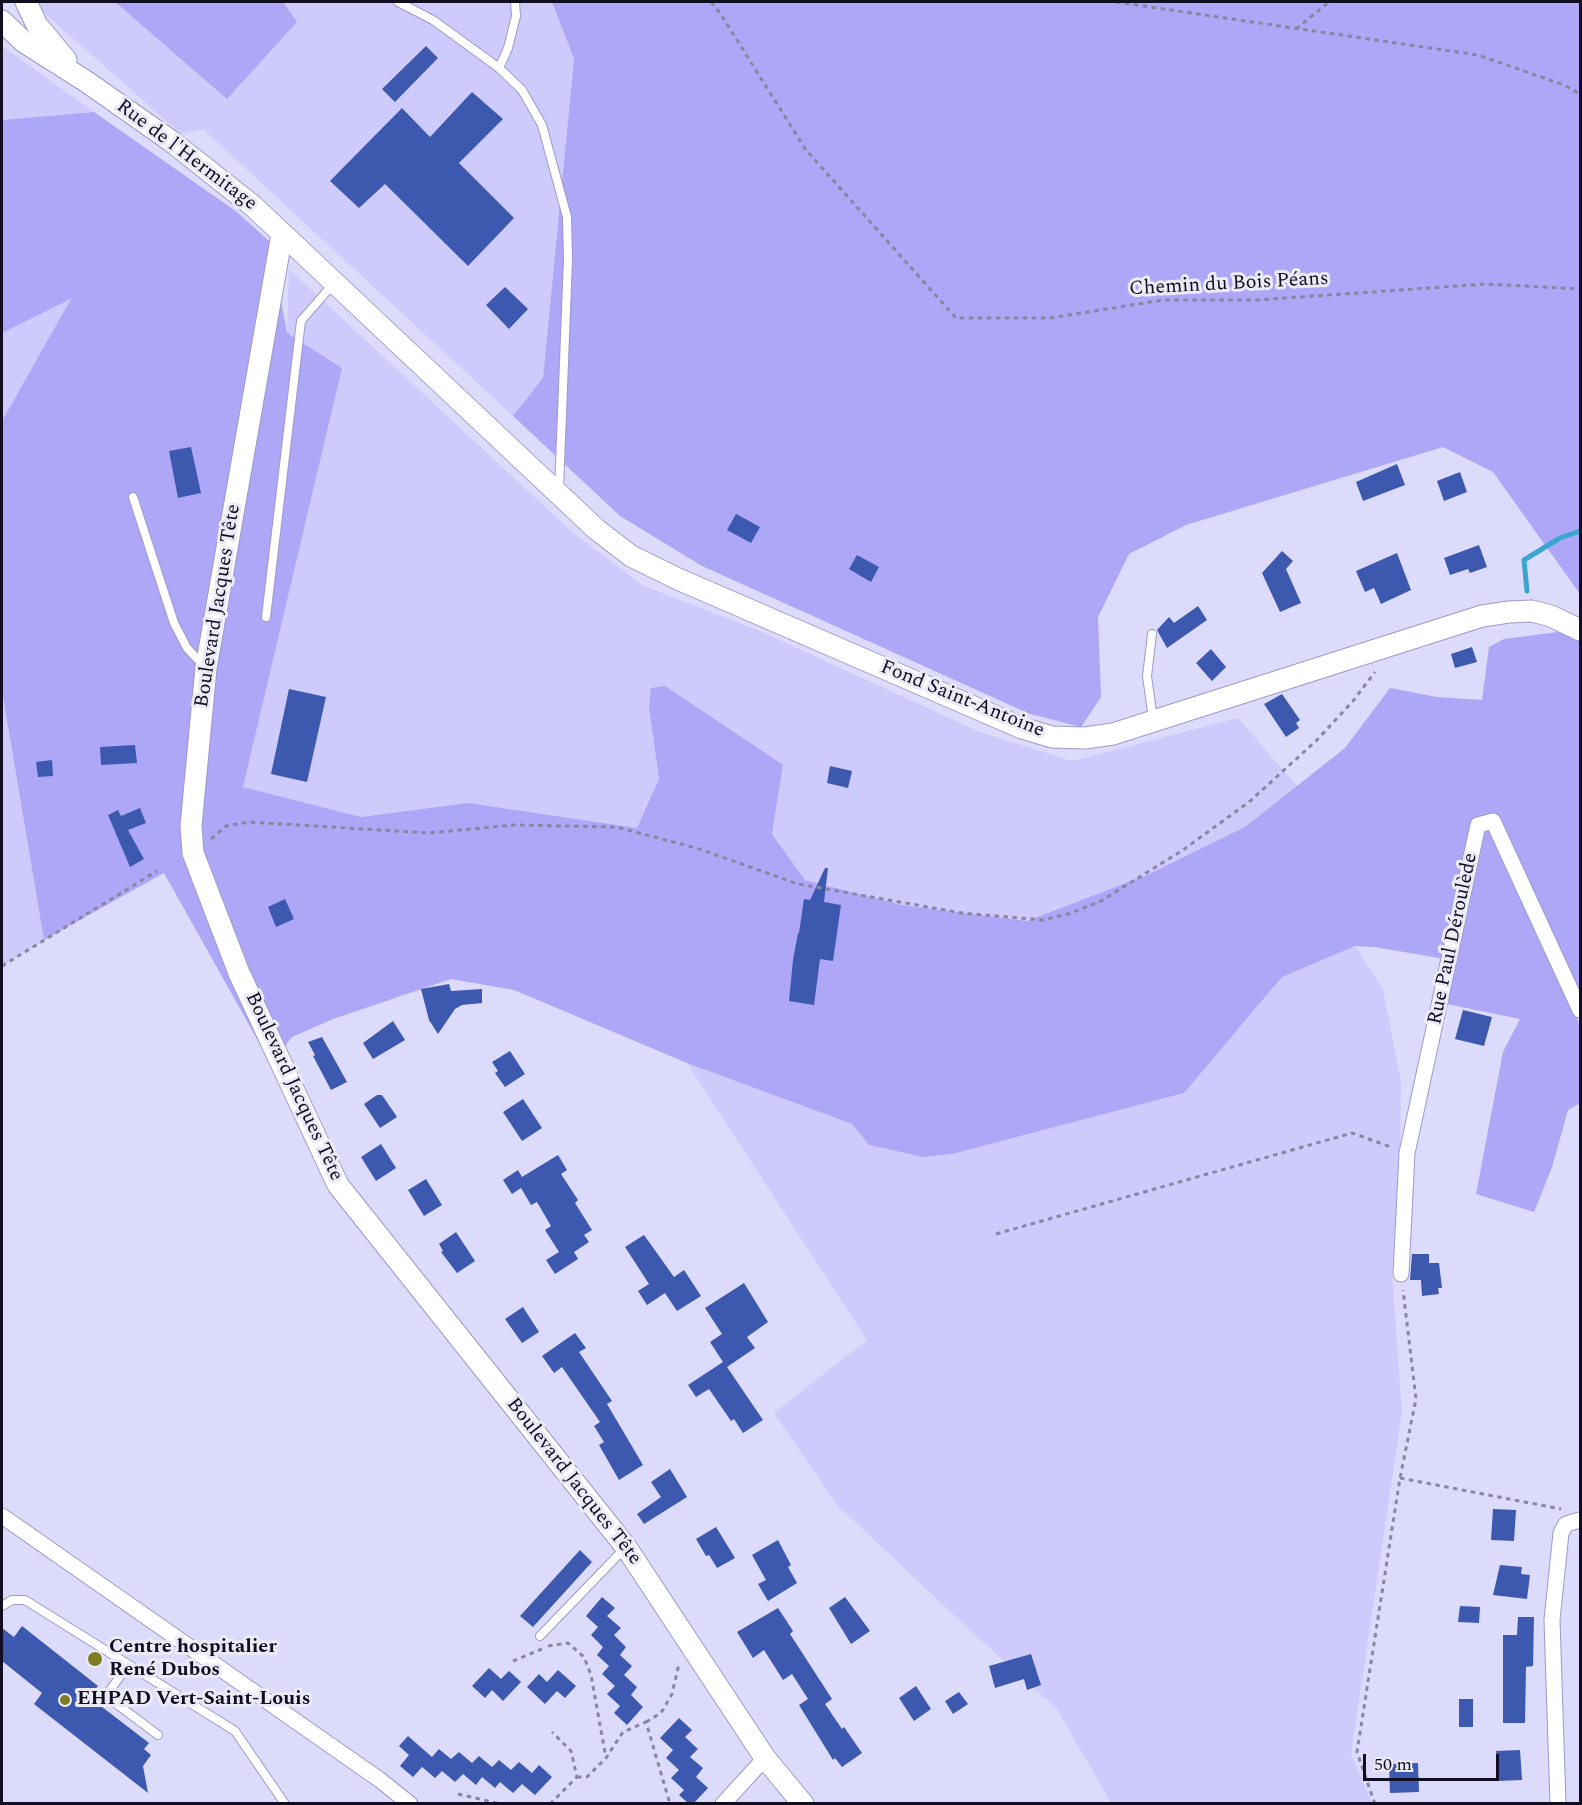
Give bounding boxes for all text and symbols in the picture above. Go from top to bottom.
street label: Rue de l'Hermitage [111,95,261,217]
street label: Chemin du Bois Péans [1129,268,1329,302]
street label: Boulevard Jacques Tête [191,503,247,709]
street label: Fond Saint-Antoine [877,656,1047,744]
street label: Rue Paul Déroulède [1424,851,1484,1027]
street label: Boulevard Jacques Tête [239,989,347,1185]
street label: Boulevard Jacques Tête [500,1394,646,1570]
place label: Centre hospitalier René Dubos [109,1636,277,1683]
marker: Centre hospitalier René Dubos [86,1650,104,1668]
place label: EHPAD Vert-Saint-Louis [77,1688,310,1712]
marker: EHPAD Vert-Saint-Louis [58,1693,72,1707]
scale bar [1366,1742,1502,1780]
text: 50 m [1374,1751,1412,1778]

